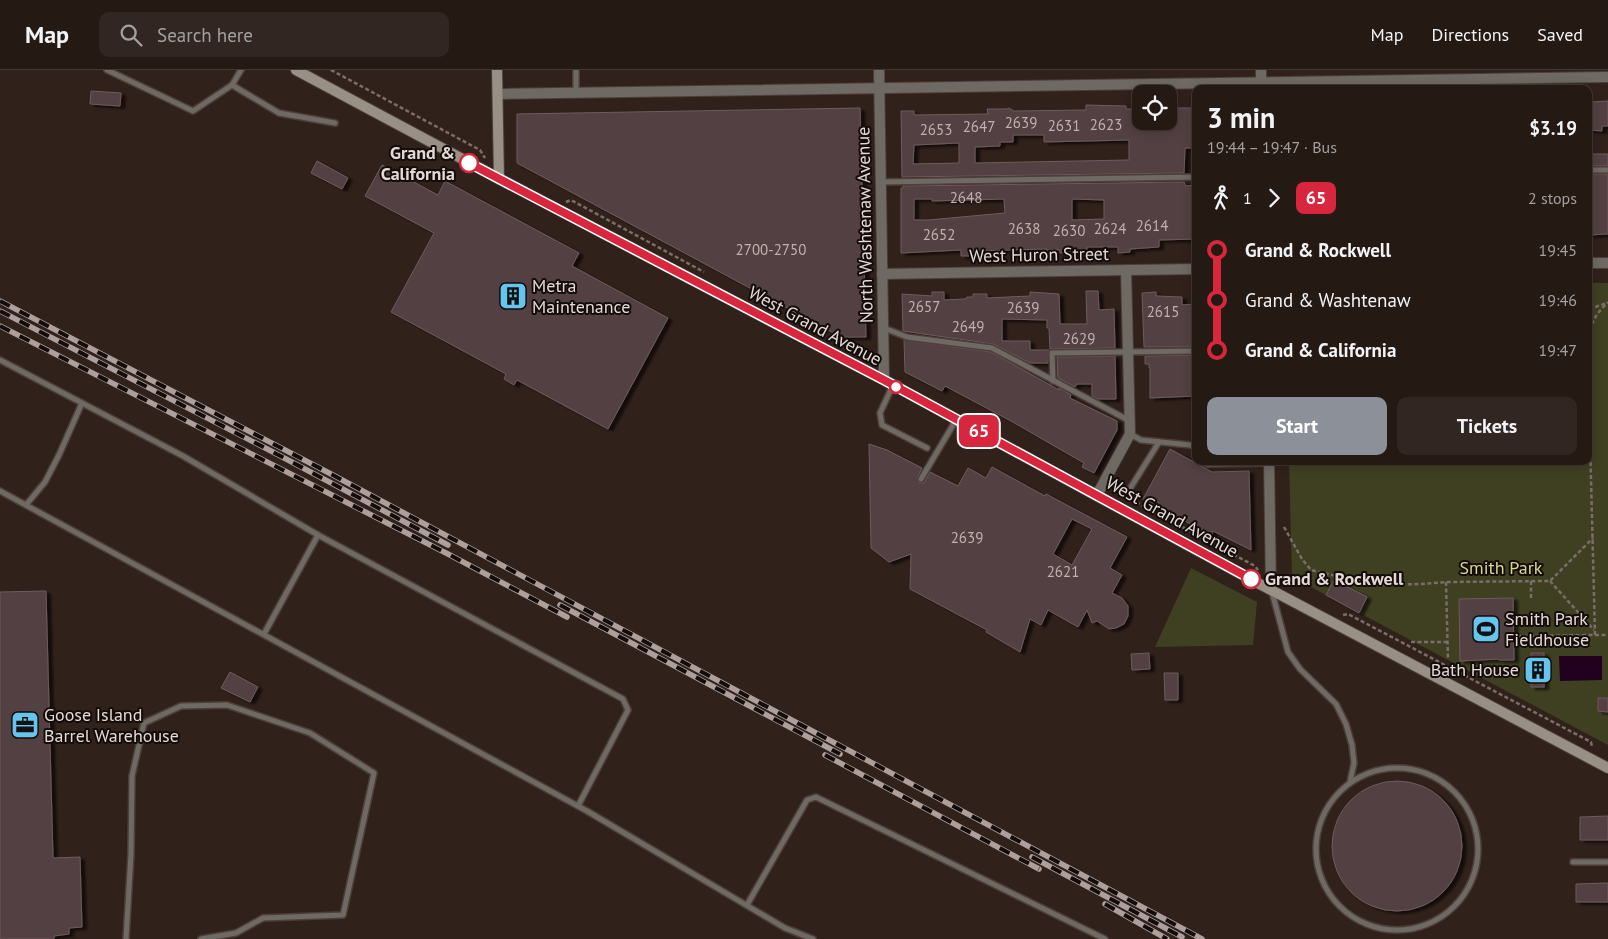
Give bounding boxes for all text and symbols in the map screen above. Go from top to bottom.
search box [99,12,449,57]
text: Map [25,19,69,50]
icon: search [117,21,145,49]
text: Search here [157,23,253,47]
text: Map [1371,23,1403,46]
text: Directions [1431,23,1509,46]
text: Saved [1537,23,1583,46]
map controls [1132,85,1177,130]
button: locate [1132,85,1177,130]
text: 3 min [1207,99,1275,136]
house number: 2639 [1005,113,1037,132]
house number: 2623 [1090,115,1122,134]
house number: 2631 [1048,116,1080,135]
text: $3.19 [1529,116,1577,140]
house number: 2647 [963,117,995,136]
house number: 2653 [920,120,952,139]
street label: North Washtenaw Avenue [851,127,878,323]
text: 19:44 – 19:47 · Bus [1207,137,1337,157]
place label: Grand & California [381,141,455,185]
marker: Grand & California [459,153,479,173]
icon: walk [1207,184,1235,212]
icon: forward [1260,184,1288,212]
text: 65 [1306,186,1326,209]
house number: 2648 [950,188,982,207]
text: 1 [1243,188,1252,208]
text: 2 stops [1528,188,1577,208]
house number: 2614 [1136,216,1168,235]
house number: 2638 [1008,219,1040,238]
house number: 2624 [1094,219,1126,238]
house number: 2630 [1053,221,1085,240]
house number: 2652 [923,225,955,244]
text: Grand & Rockwell [1245,238,1391,262]
house number: 2700-2750 [736,240,806,259]
text: 19:45 [1539,240,1577,260]
street label: West Huron Street [969,242,1109,267]
place label: Metra Maintenance [532,274,630,318]
building icon: Metra Maintenance [498,281,528,311]
street label: West Grand Avenue [745,281,886,370]
text: Grand & Washtenaw [1245,288,1411,312]
text: 19:46 [1539,290,1577,310]
house number: 2657 [908,297,940,316]
house number: 2639 [1007,298,1039,317]
house number: 2615 [1147,302,1179,321]
house number: 2649 [952,317,984,336]
house number: 2629 [1063,329,1095,348]
text: Grand & California [1245,338,1396,362]
text: 19:47 [1539,340,1577,360]
unlabelled marker [889,380,903,394]
button: Start [1207,397,1387,455]
button: Tickets [1397,397,1577,455]
line badge: 65 [956,415,1002,447]
text: 65 [969,419,989,442]
street label: West Grand Avenue [1102,471,1242,562]
house number: 2639 [951,528,983,547]
park label: Smith Park [1460,556,1543,579]
house number: 2621 [1047,562,1079,581]
place label: Grand & Rockwell [1265,567,1404,590]
marker: Grand & Rockwell [1241,569,1261,589]
place label: Smith Park Fieldhouse [1505,607,1589,651]
sports icon: Smith Park Fieldhouse [1471,614,1501,644]
building icon: Bath House [1523,655,1553,685]
place label: Bath House [1431,658,1519,681]
place label: Goose Island Barrel Warehouse [44,703,179,747]
office icon: Goose Island Barrel Warehouse [10,710,40,740]

